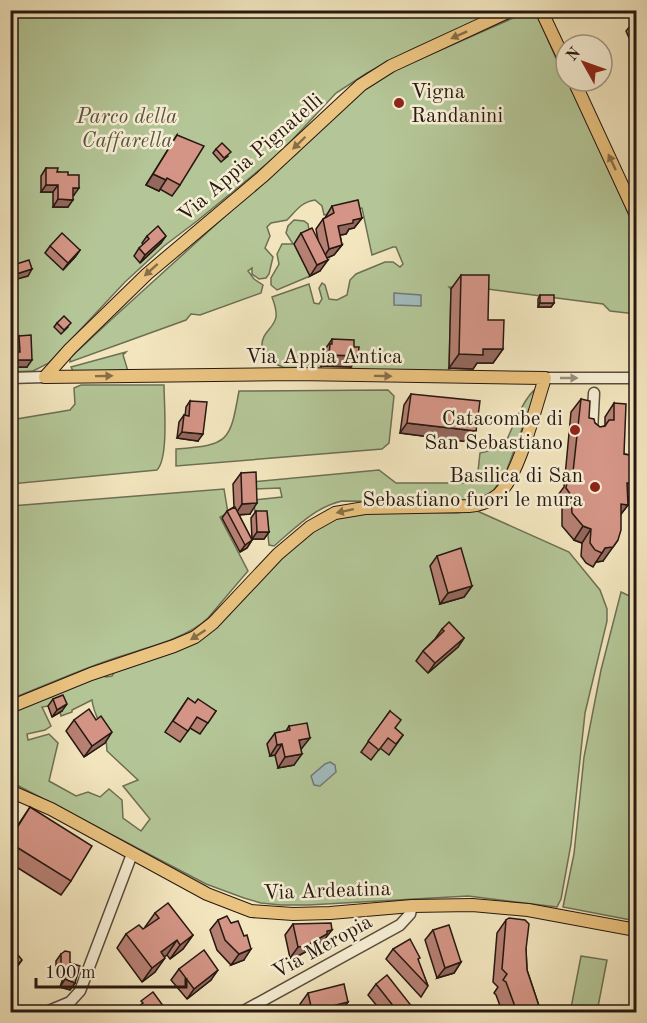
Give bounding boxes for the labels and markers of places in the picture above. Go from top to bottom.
place label: Vigna Randanini [411,82,503,127]
marker: Vigna Randanini [392,96,406,110]
place label: Catacombe di San Sebastiano [424,409,563,454]
marker: Catacombe di San Sebastiano [568,423,582,437]
place label: Basilica di San Sebastiano fuori le mura [362,466,583,511]
marker: Basilica di San Sebastiano fuori le mura [588,480,602,494]

